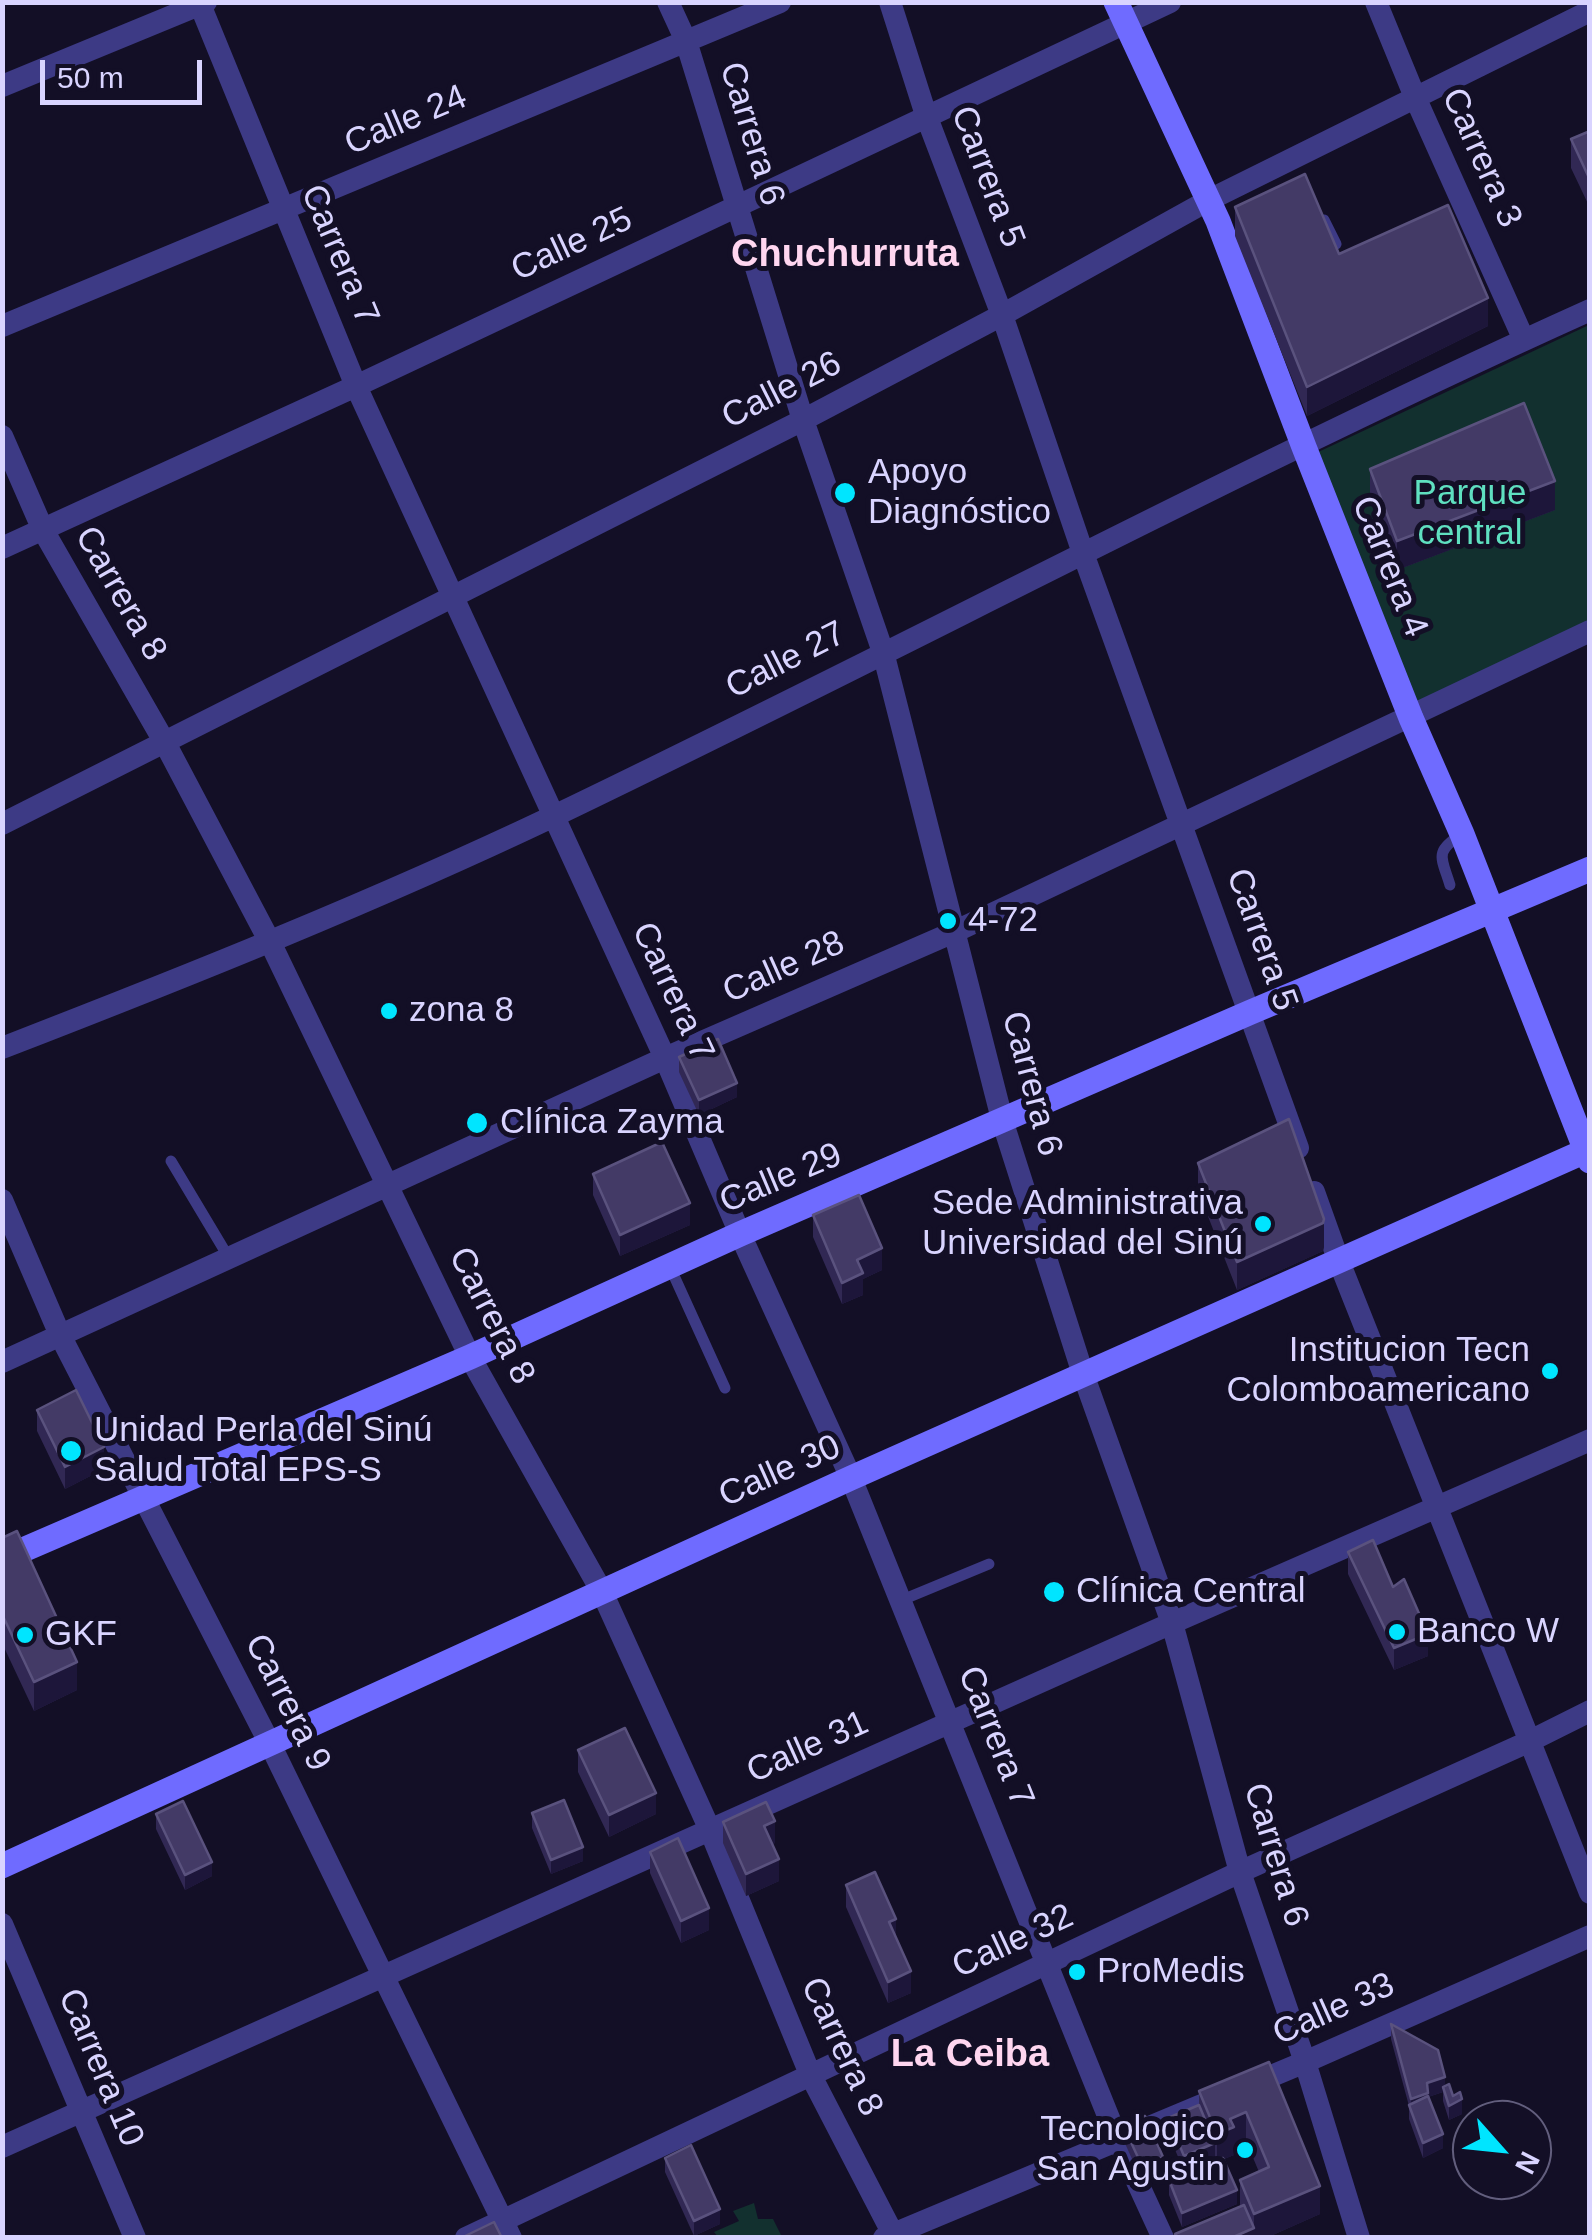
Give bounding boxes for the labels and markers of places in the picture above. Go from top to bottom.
place label: Apoyo Diagnóstico [868,452,1051,534]
marker: Apoyo Diagnóstico [832,480,858,506]
place label: 4-72 [968,900,1038,942]
marker: 4-72 [937,910,959,932]
place label: zona 8 [409,990,514,1032]
marker: zona 8 [378,1000,400,1022]
place label: Clínica Zayma [500,1102,724,1144]
marker: Clínica Zayma [464,1110,490,1136]
place label: Sede Administrativa Universidad del Sinú [922,1183,1243,1265]
marker: Sede Administrativa Universidad del Sinú [1252,1213,1274,1235]
place label: Institucion Tecn Colomboamericano [1227,1330,1530,1412]
marker: Institucion Tecn Colomboamericano [1539,1360,1561,1382]
place label: Unidad Perla del Sinú Salud Total EPS-S [94,1410,433,1492]
marker: Unidad Perla del Sinú Salud Total EPS-S [58,1438,84,1464]
place label: Clínica Central [1076,1571,1306,1613]
marker: Clínica Central [1041,1579,1067,1605]
place label: Banco W [1417,1611,1559,1653]
place label: GKF [45,1614,117,1656]
marker: Banco W [1386,1621,1408,1643]
marker: GKF [14,1624,36,1646]
place label: ProMedis [1097,1951,1245,1993]
marker: ProMedis [1066,1961,1088,1983]
place label: Tecnologico San Agustin [1036,2109,1225,2191]
marker: Tecnologico San Agustin [1234,2139,1256,2161]

